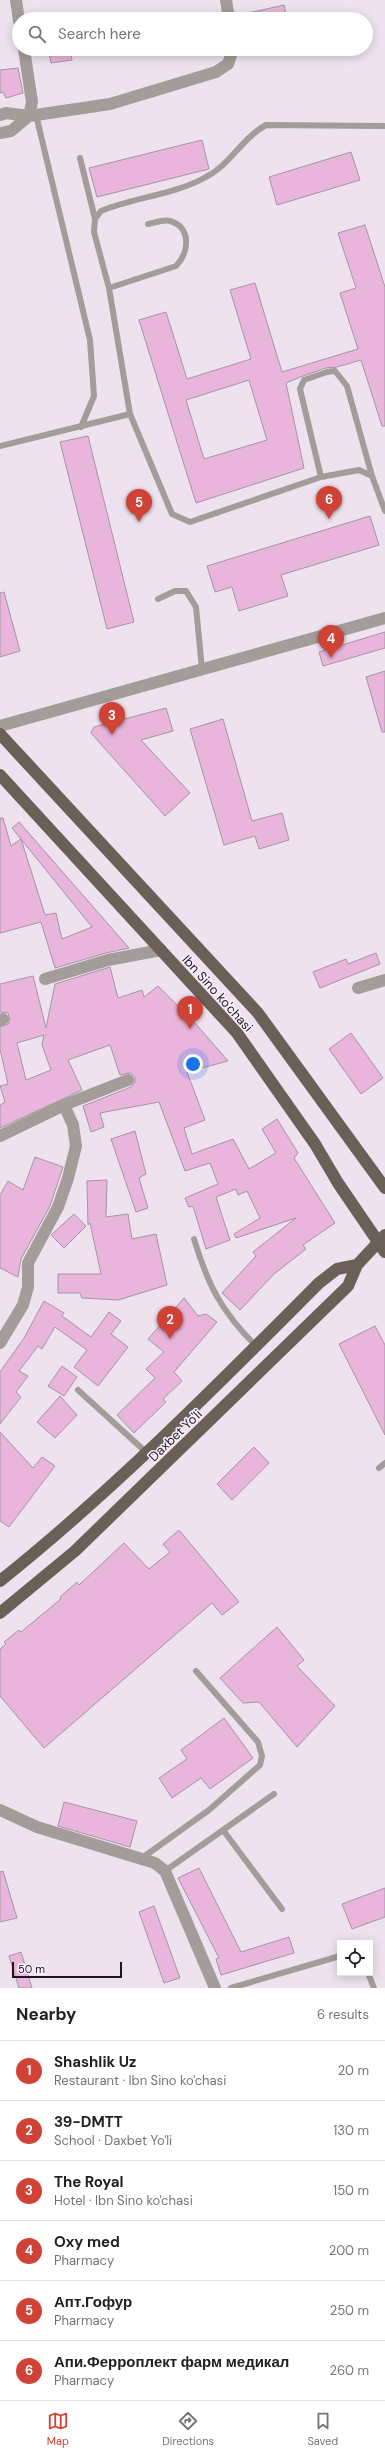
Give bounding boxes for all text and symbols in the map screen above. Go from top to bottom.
search box [12,12,373,56]
icon: search [26,23,48,45]
text: Search here [58,24,141,44]
pin: 6 [316,486,342,519]
pin: 5 [126,489,152,522]
pin: 4 [318,625,344,658]
pin: 3 [99,702,125,735]
street label: Ibn Sino ko'chasi [179,951,257,1035]
pin: 1 [177,996,203,1029]
your location [183,1054,203,1074]
pin: 2 [157,1306,183,1339]
street label: Daxbet Yo'li [145,1406,206,1465]
map controls [337,1940,373,1976]
button: locate [337,1940,373,1976]
scale bar [12,1960,122,1979]
text: 50 m [18,1962,45,1976]
text: Nearby [16,2003,76,2025]
text: 6 results [317,2006,369,2023]
text: Shashlik Uz [54,2052,136,2072]
text: 1 [27,2062,31,2079]
text: 20 m [338,2062,369,2079]
text: Restaurant · Ibn Sino ko'chasi [54,2072,226,2089]
text: 39-DMTT [54,2112,123,2132]
text: 2 [25,2122,33,2139]
text: 130 m [333,2122,369,2139]
text: School · Daxbet Yo'li [54,2132,172,2149]
text: The Royal [54,2172,124,2192]
text: 3 [25,2182,33,2199]
text: 150 m [333,2182,369,2199]
text: Hotel · Ibn Sino ko'chasi [54,2192,193,2209]
text: Oxy med [54,2232,120,2252]
text: 4 [25,2242,33,2259]
text: 200 m [329,2242,369,2259]
text: Pharmacy [54,2252,114,2269]
text: Апт.Гофур [54,2292,132,2312]
text: 5 [25,2302,33,2319]
text: 250 m [330,2302,369,2319]
text: Pharmacy [54,2312,114,2329]
text: Апи.Ферроплект фарм медикал [54,2352,289,2372]
text: 6 [25,2362,33,2379]
text: 260 m [329,2362,369,2379]
text: Pharmacy [54,2372,114,2389]
tab: Map [47,2410,69,2448]
tab: Directions [162,2410,214,2448]
tab: Saved [307,2410,338,2448]

